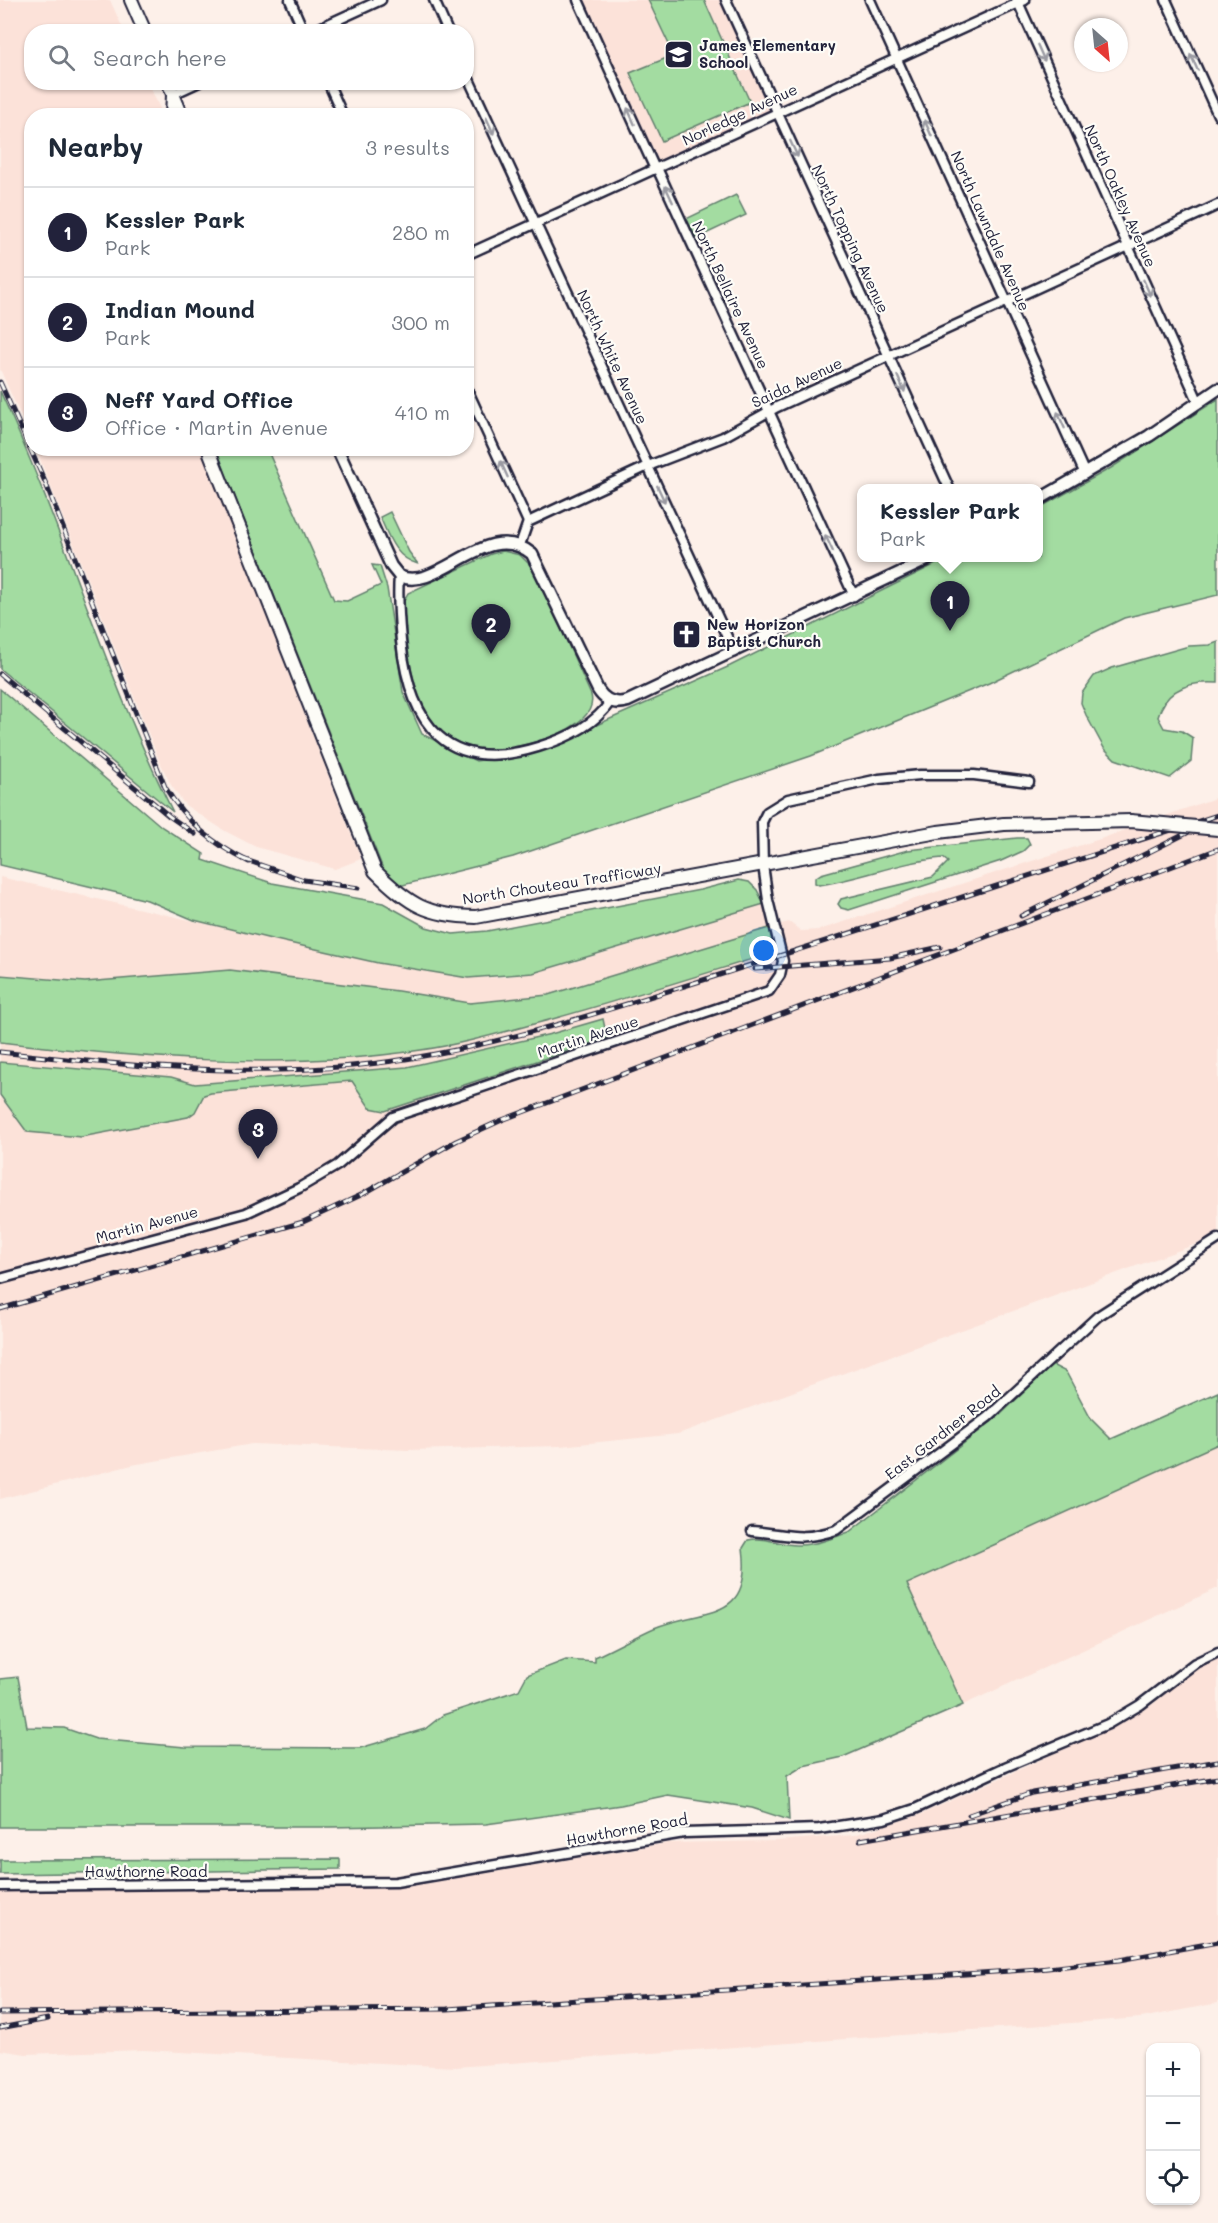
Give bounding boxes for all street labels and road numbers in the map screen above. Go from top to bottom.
street label: Norledge Avenue [679,79,800,150]
street label: North Oakley Avenue [1080,121,1161,270]
street label: North Lawndale Avenue [947,147,1035,314]
street label: North Topping Avenue [808,161,894,316]
street label: North Bellaire Avenue [688,217,774,372]
street label: North White Avenue [573,286,653,427]
street label: Saida Avenue [748,352,845,412]
street label: North Chouteau Trafficway [461,857,663,909]
street label: Martin Avenue [535,1010,641,1062]
street label: Martin Avenue [93,1201,200,1247]
street label: East Gardner Road [881,1381,1004,1484]
street label: Hawthorne Road [565,1808,689,1850]
street label: Hawthorne Road [85,1861,207,1881]

